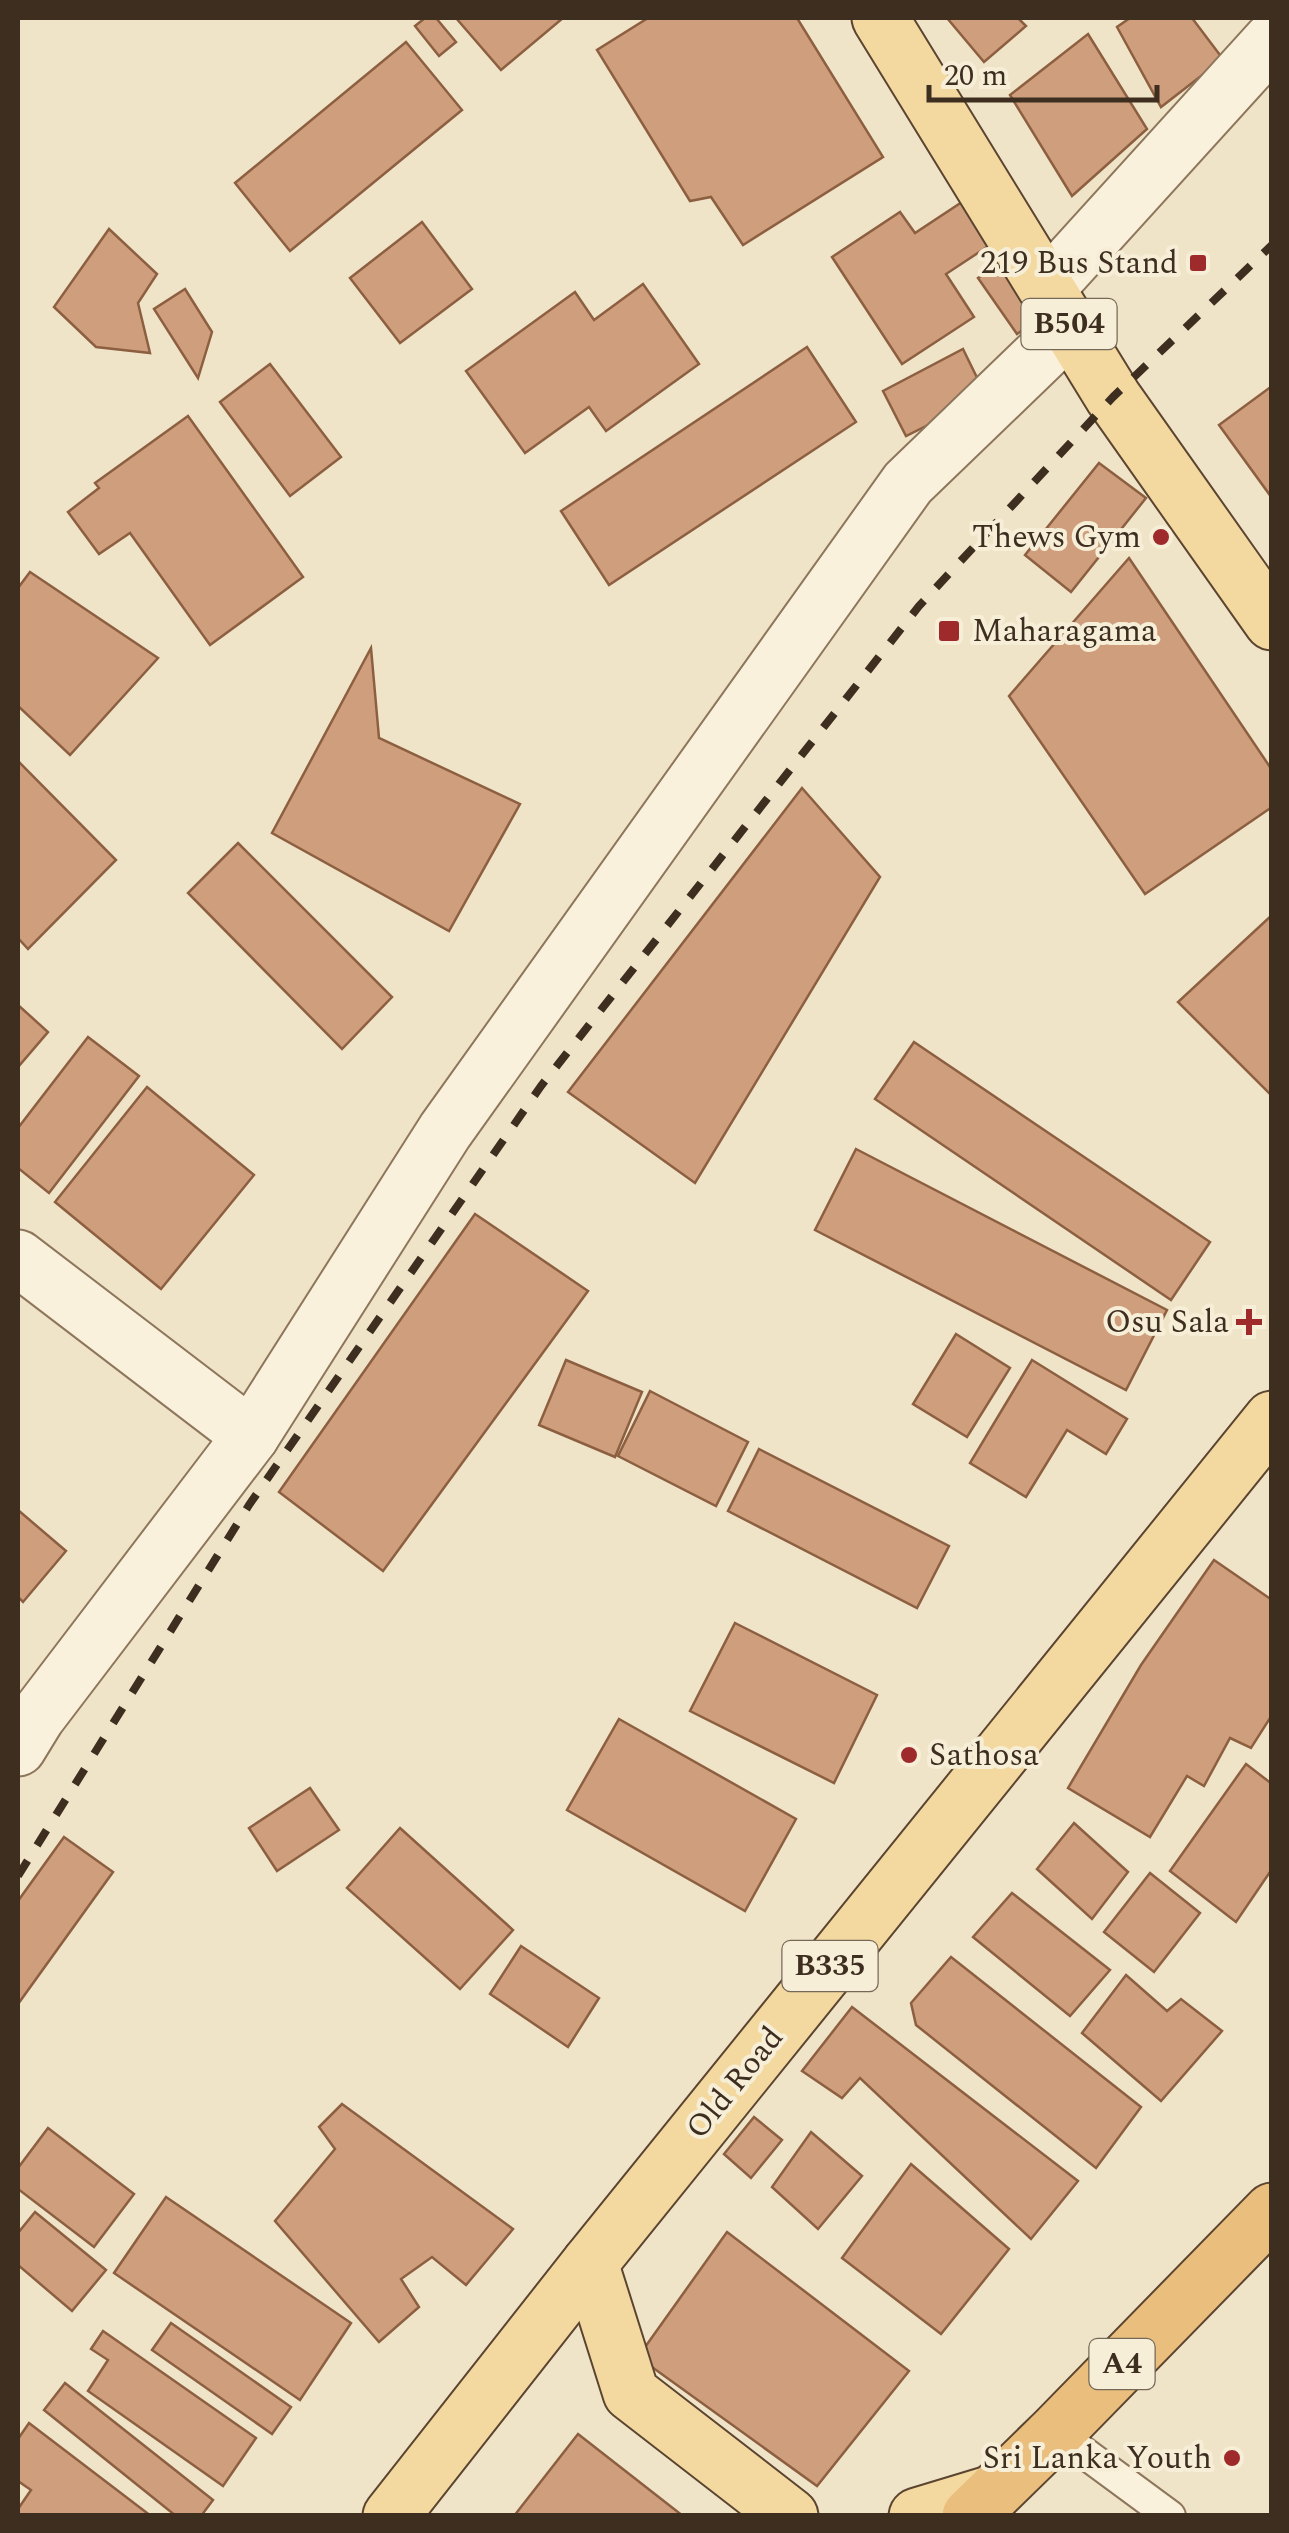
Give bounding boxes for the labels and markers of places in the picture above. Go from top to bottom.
place label: 219 Bus Stand [980,239,1178,288]
marker: 219 Bus Stand [1187,252,1209,274]
place label: Thews Gym [972,513,1141,562]
marker: Thews Gym [1150,526,1172,548]
place label: Maharagama [972,607,1157,656]
marker: Maharagama [936,618,962,644]
place label: Osu Sala [1105,1298,1229,1347]
marker: Osu Sala [1238,1311,1260,1333]
place label: Sathosa [929,1731,1039,1780]
marker: Sathosa [898,1744,920,1766]
place label: Sri Lanka Youth [983,2434,1212,2483]
marker: Sri Lanka Youth [1221,2447,1243,2469]

